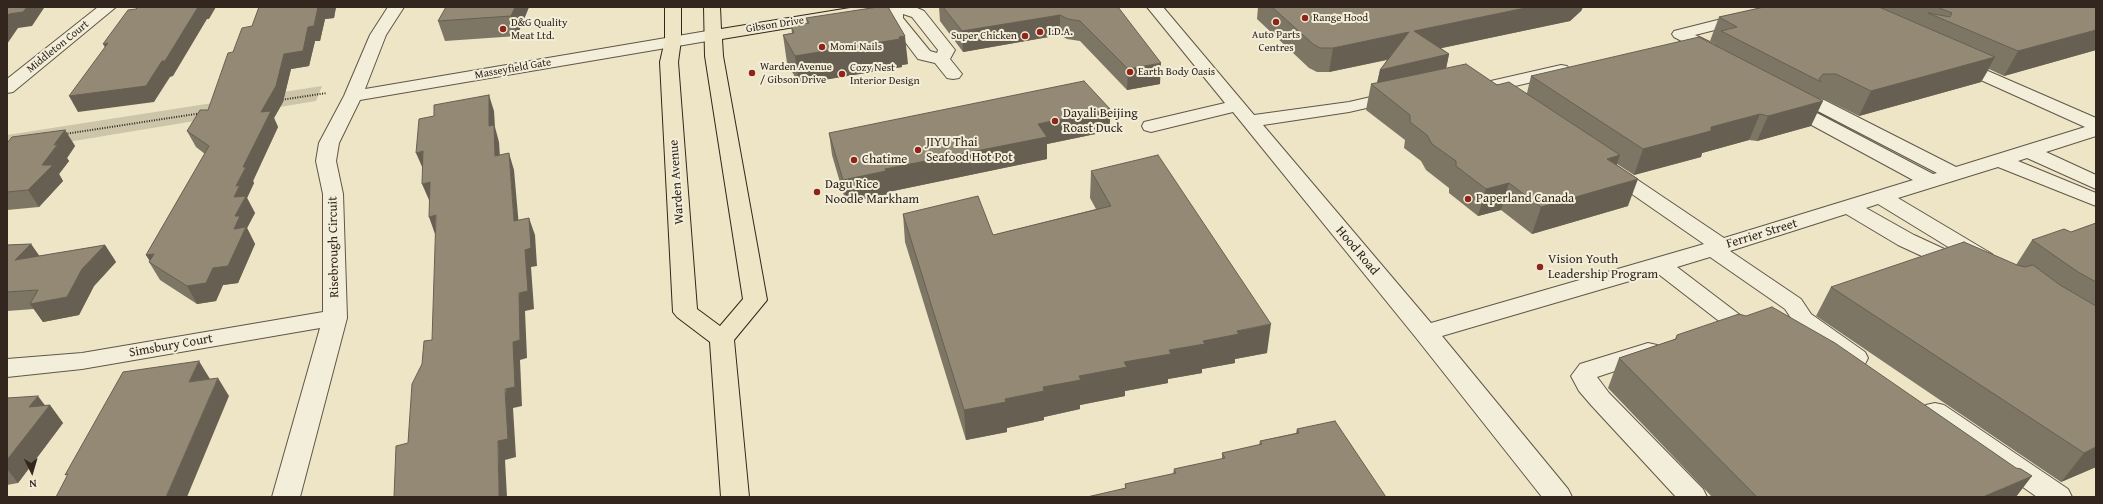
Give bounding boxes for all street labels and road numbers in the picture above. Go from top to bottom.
street label: Gibson Drive [745,14,805,36]
street label: Middleton Court [24,18,92,76]
street label: Masseyfield Gate [474,56,552,82]
street label: Warden Avenue [666,139,688,225]
street label: Risebrough Circuit [325,196,343,298]
street label: Ferrier Street [1725,216,1799,252]
street label: Hood Road [1332,223,1382,279]
street label: Simsbury Court [128,331,214,361]

